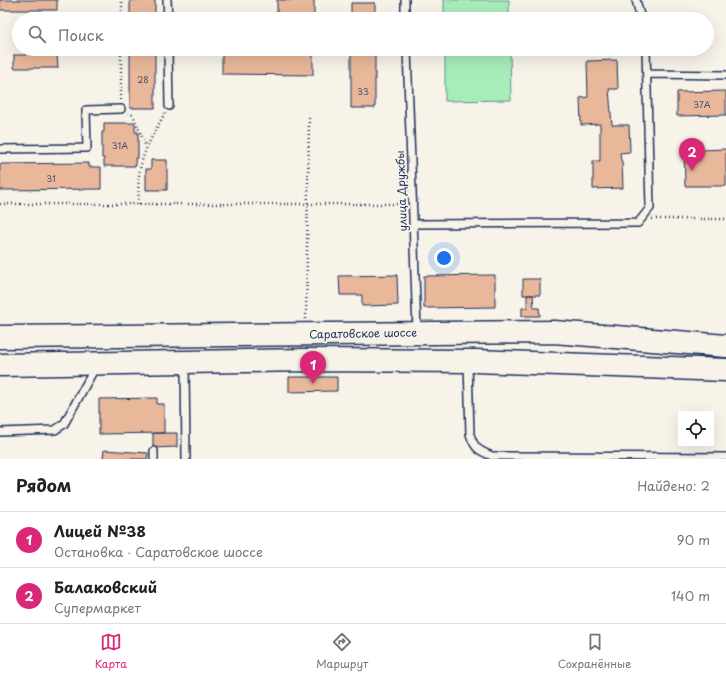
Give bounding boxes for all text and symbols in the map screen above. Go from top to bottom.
search box [12,12,714,56]
icon: search [26,23,48,45]
text: Поиск [58,23,104,46]
house number: 28 [137,72,149,86]
house number: 33 [357,84,369,98]
house number: 37А [693,97,711,111]
house number: 31А [112,138,128,152]
pin: 2 [679,138,705,171]
street label: улица Дружбы [391,150,411,232]
house number: 31 [46,171,56,185]
your location [434,248,454,268]
street label: Саратовское шоссе [309,324,417,342]
pin: 1 [300,351,326,384]
map controls [678,411,714,447]
button: locate [678,411,714,447]
text: Рядом [16,472,71,498]
text: Найдено: 2 [637,476,710,495]
text: Лицей №38 [54,519,146,542]
text: 1 [26,530,32,549]
text: 90 m [677,530,710,549]
text: Остановка · Саратовское шоссе [54,542,263,561]
text: Балаковский [54,575,157,598]
text: 2 [24,586,34,605]
text: 140 m [671,586,710,605]
text: Супермаркет [54,598,141,617]
tab: Карта [95,631,127,672]
tab: Маршрут [316,631,368,672]
tab: Сохранённые [558,631,631,672]

